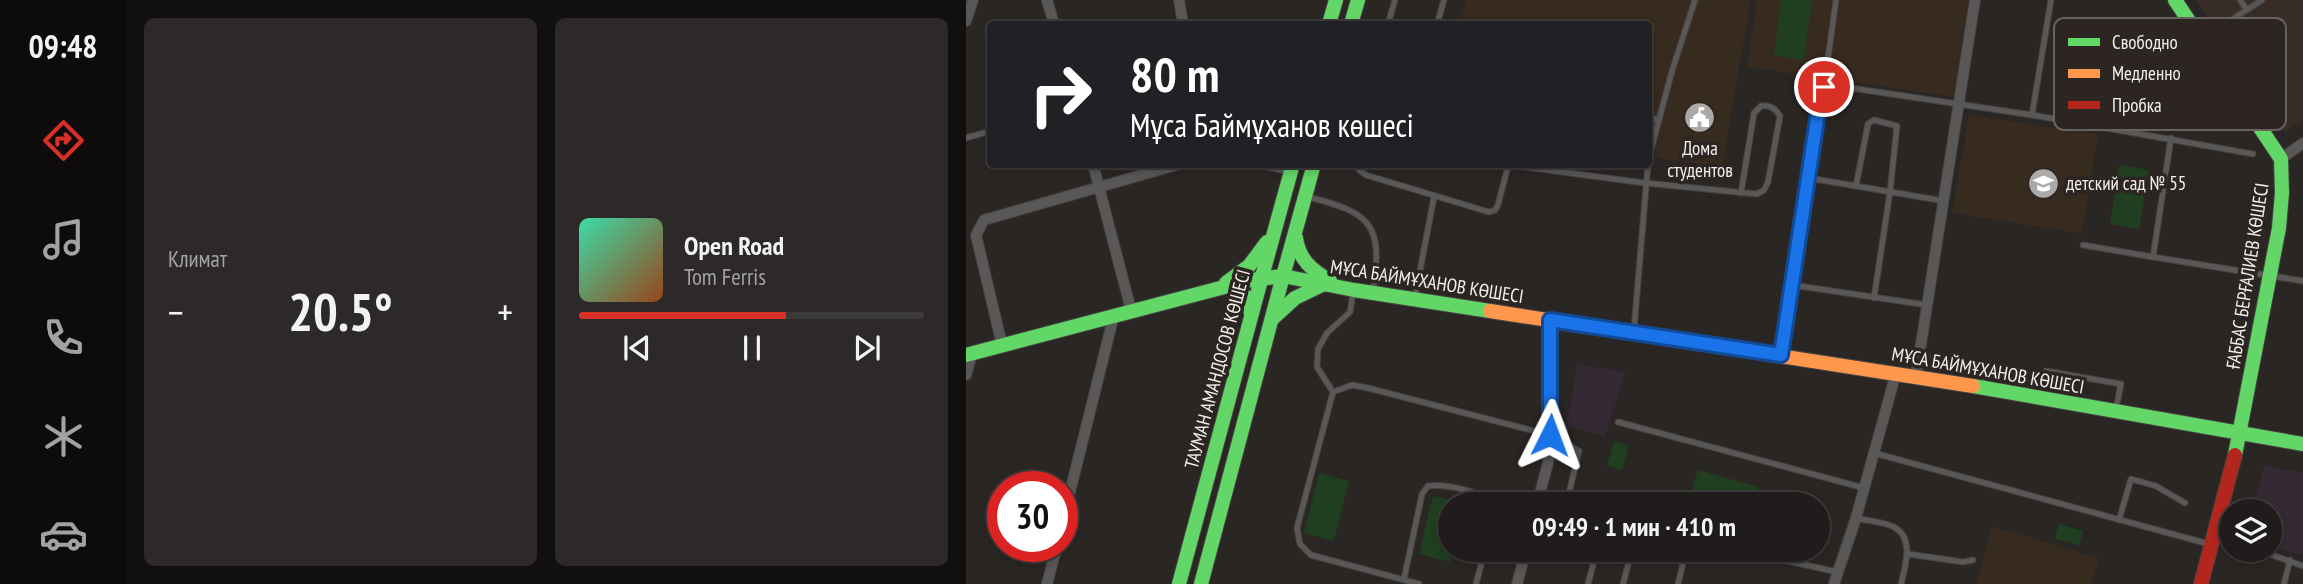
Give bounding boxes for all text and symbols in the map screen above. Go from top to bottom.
legend [2054,18,2286,130]
text: 09:48 [28,25,98,67]
text: Свободно [2112,30,2178,54]
text: 80 m [1130,42,1219,106]
icon: right [1015,49,1106,140]
pin [1794,57,1854,117]
text: Медленно [2112,61,2181,85]
icon: arrive [1805,68,1843,106]
text: Пробка [2112,93,2162,117]
public building icon: Дома студентов [1683,100,1717,134]
text: Мұса Баймұханов көшесі [1130,104,1414,146]
icon: directions [39,116,88,165]
place label: Дома студентов [1667,136,1733,182]
school or university icon: детский сад № 55 [2026,166,2060,200]
place label: детский сад № 55 [2066,171,2186,195]
street label: ҒАББАС БЕРҒАЛИЕВ КӨШЕСІ [2220,181,2274,371]
icon: music [39,215,88,264]
text: Open Road [684,229,784,262]
text: Климат [168,244,227,273]
street label: МҰСА БАЙМҰХАНОВ КӨШЕСІ [1329,254,1525,308]
text: Tom Ferris [684,262,766,291]
street label: ТАУМАН АМАНДОСОВ КӨШЕСІ [1179,267,1255,471]
text: 20.5° [288,278,393,345]
text: − [168,287,184,336]
text: + [497,287,513,336]
icon: phone [39,313,88,362]
icon: previous [618,329,656,367]
icon: pause [733,329,771,367]
icon: next [848,329,886,367]
street label: МҰСА БАЙМҰХАНОВ КӨШЕСІ [1890,341,2086,399]
position arrow [1513,398,1587,472]
icon: climate [39,412,88,461]
speed limit sign: 30 [987,471,1078,562]
map controls [2219,499,2282,562]
button: layers [2219,499,2282,562]
icon: car [39,510,88,559]
text: 09:49 · 1 мин · 410 m [1532,510,1736,543]

